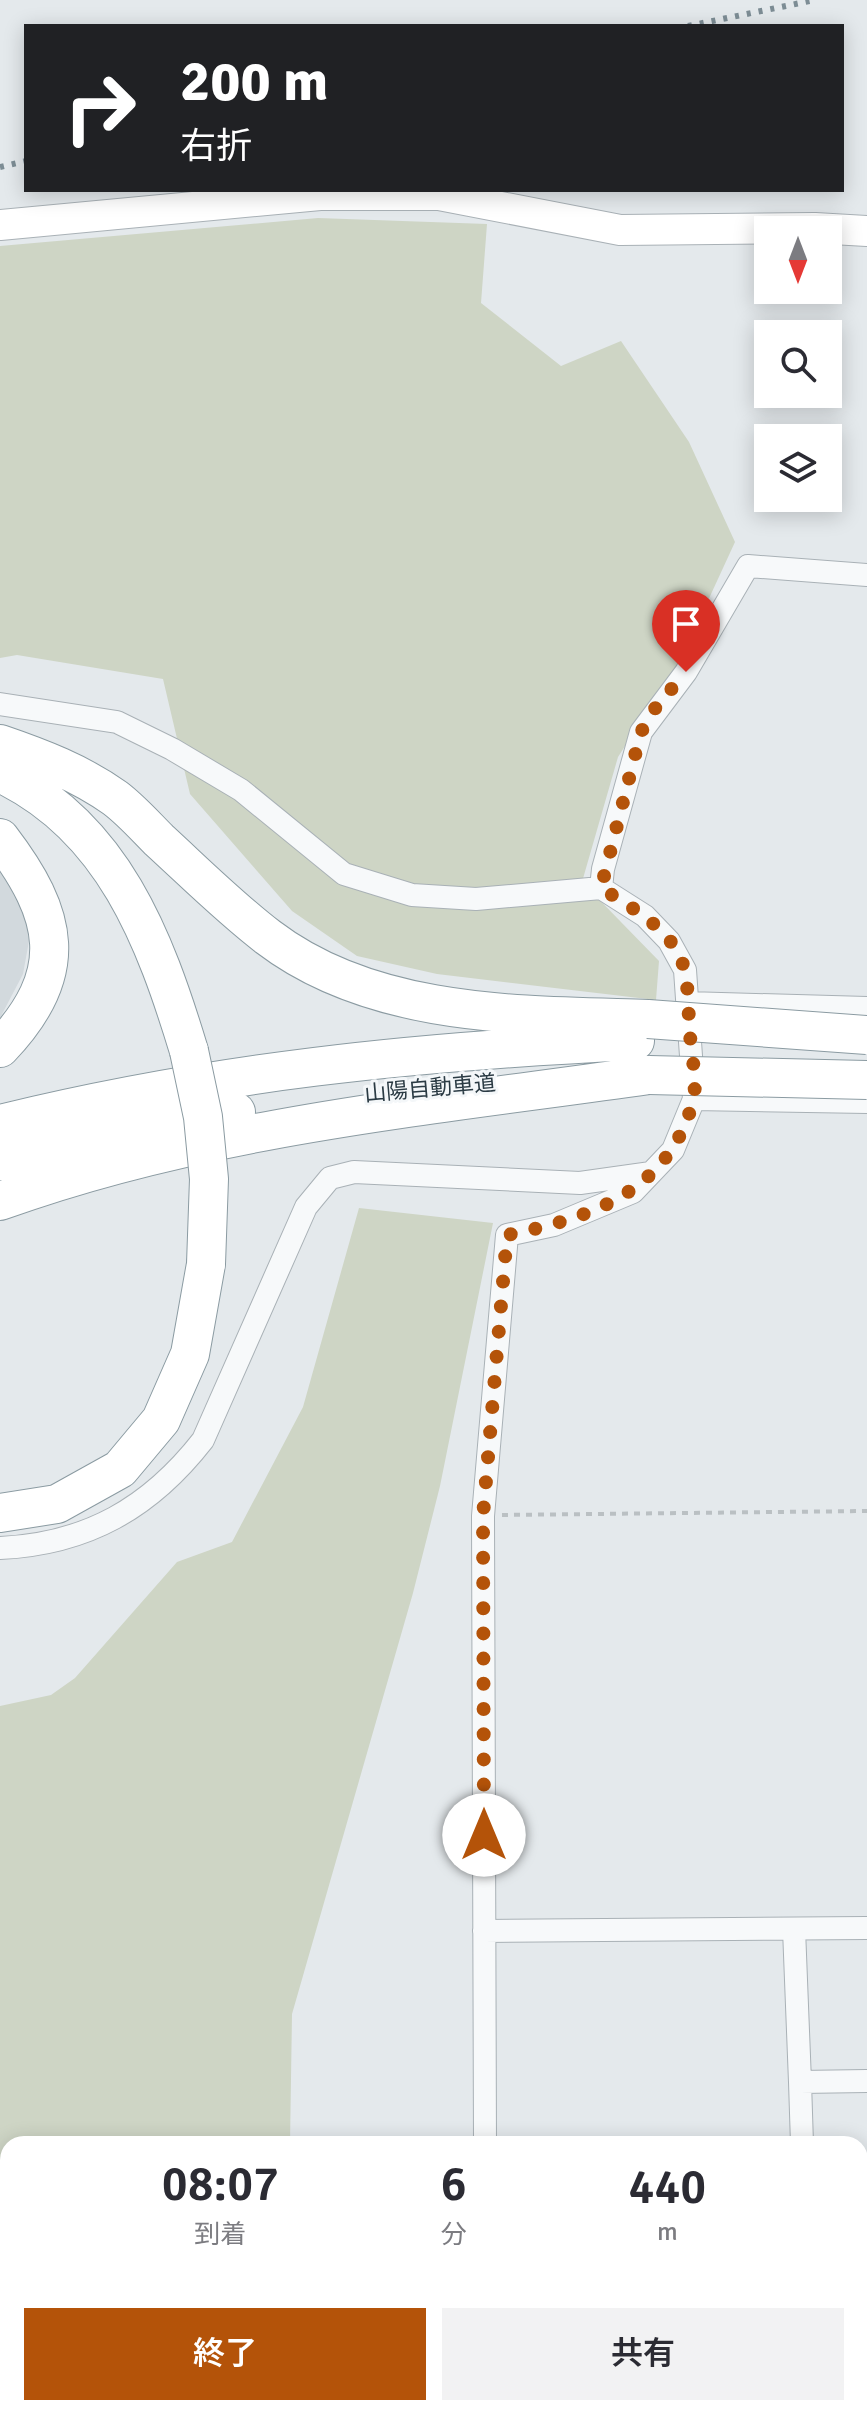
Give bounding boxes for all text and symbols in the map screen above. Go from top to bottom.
text: 200 m [180,47,328,116]
icon: right [48,56,152,160]
text: 右折 [180,124,252,169]
north arrow [754,216,842,304]
map controls [754,216,842,512]
button: search [754,320,842,408]
button: layers [754,424,842,512]
pin [652,590,720,672]
icon: arrive [664,602,708,646]
street label: 山陽自動車道 [363,1069,497,1107]
position arrow [442,1793,526,1877]
text: 08:07 [162,2155,279,2214]
text: 6 [441,2155,467,2214]
text: 440 [628,2158,706,2217]
text: m [657,2216,678,2248]
text: 到着 [194,2219,246,2251]
text: 分 [441,2219,467,2251]
button: 終了 [24,2308,426,2400]
button: 共有 [442,2308,844,2400]

